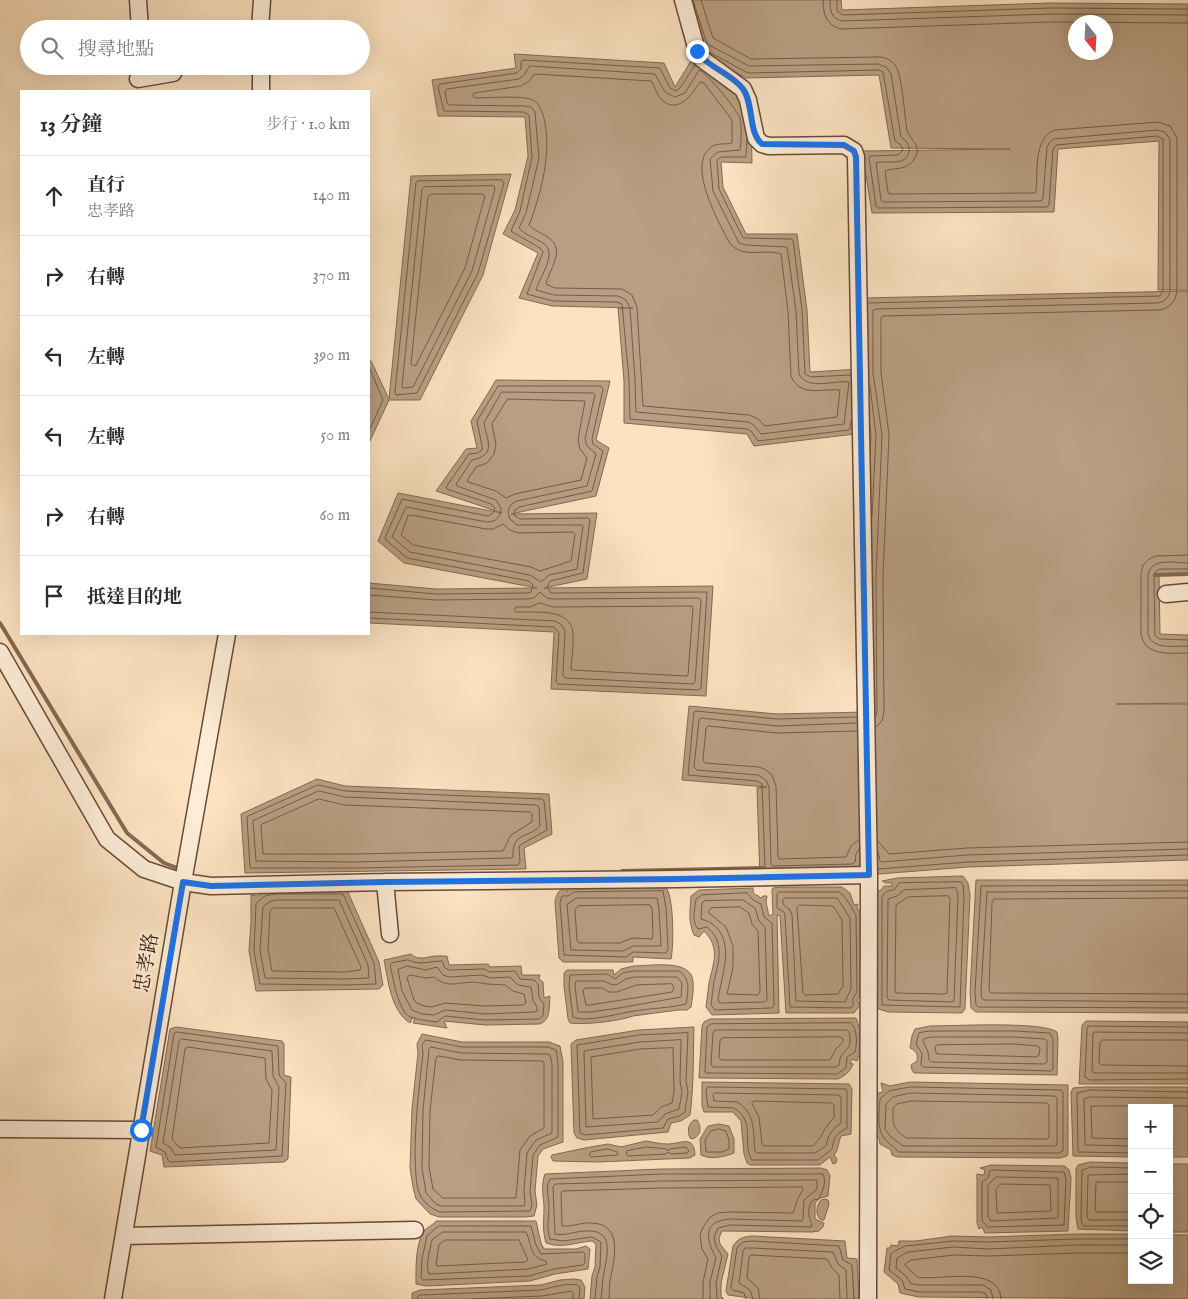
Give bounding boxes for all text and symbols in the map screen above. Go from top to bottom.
north arrow [1068,15,1113,60]
search box [20,20,370,75]
icon: search [38,34,66,62]
text: 搜尋地點 [78,38,154,62]
route end [686,40,709,63]
text: 13 分鐘 [40,112,102,139]
text: 步行 · 1.0 km [266,115,350,135]
text: 直行 [87,174,125,198]
icon: ahead [40,182,68,210]
text: 140 m [312,186,350,206]
text: 忠孝路 [87,202,135,222]
icon: right [40,262,68,290]
text: 右轉 [87,266,125,290]
text: 370 m [313,266,350,286]
icon: left [40,342,68,370]
text: 左轉 [87,346,125,370]
text: 390 m [313,346,350,366]
icon: left [40,422,68,450]
text: 左轉 [87,426,125,450]
text: 50 m [321,426,350,446]
icon: right [40,502,68,530]
text: 右轉 [87,506,125,530]
text: 60 m [320,506,350,526]
icon: arrive [40,582,68,610]
text: 抵達目的地 [87,586,182,610]
street label: 忠孝路 [129,931,165,995]
map controls [1128,1104,1173,1284]
button: + [1128,1104,1173,1149]
route start [130,1119,153,1142]
button: − [1128,1149,1173,1194]
button: locate [1128,1194,1173,1239]
button: layers [1128,1239,1173,1284]

